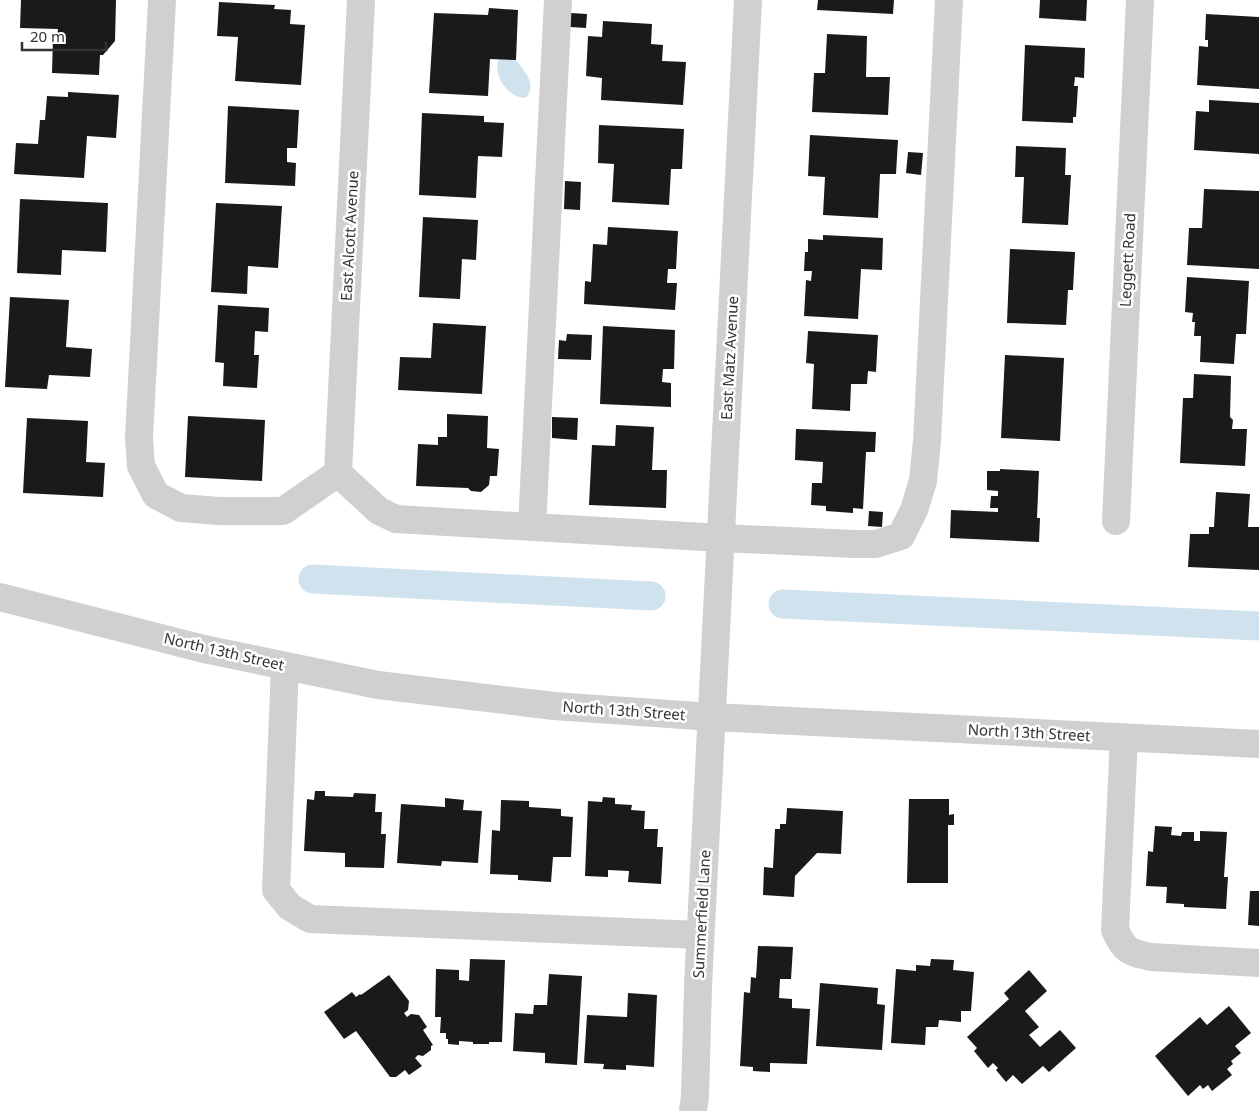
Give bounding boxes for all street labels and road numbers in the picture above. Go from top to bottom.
street label: East Alcott Avenue [336,170,362,302]
street label: Leggett Road [1115,212,1139,307]
street label: East Matz Avenue [716,295,742,421]
street label: North 13th Street [162,627,287,675]
street label: North 13th Street [562,696,687,724]
street label: North 13th Street [967,719,1092,745]
street label: Summerfield Lane [688,849,714,979]

